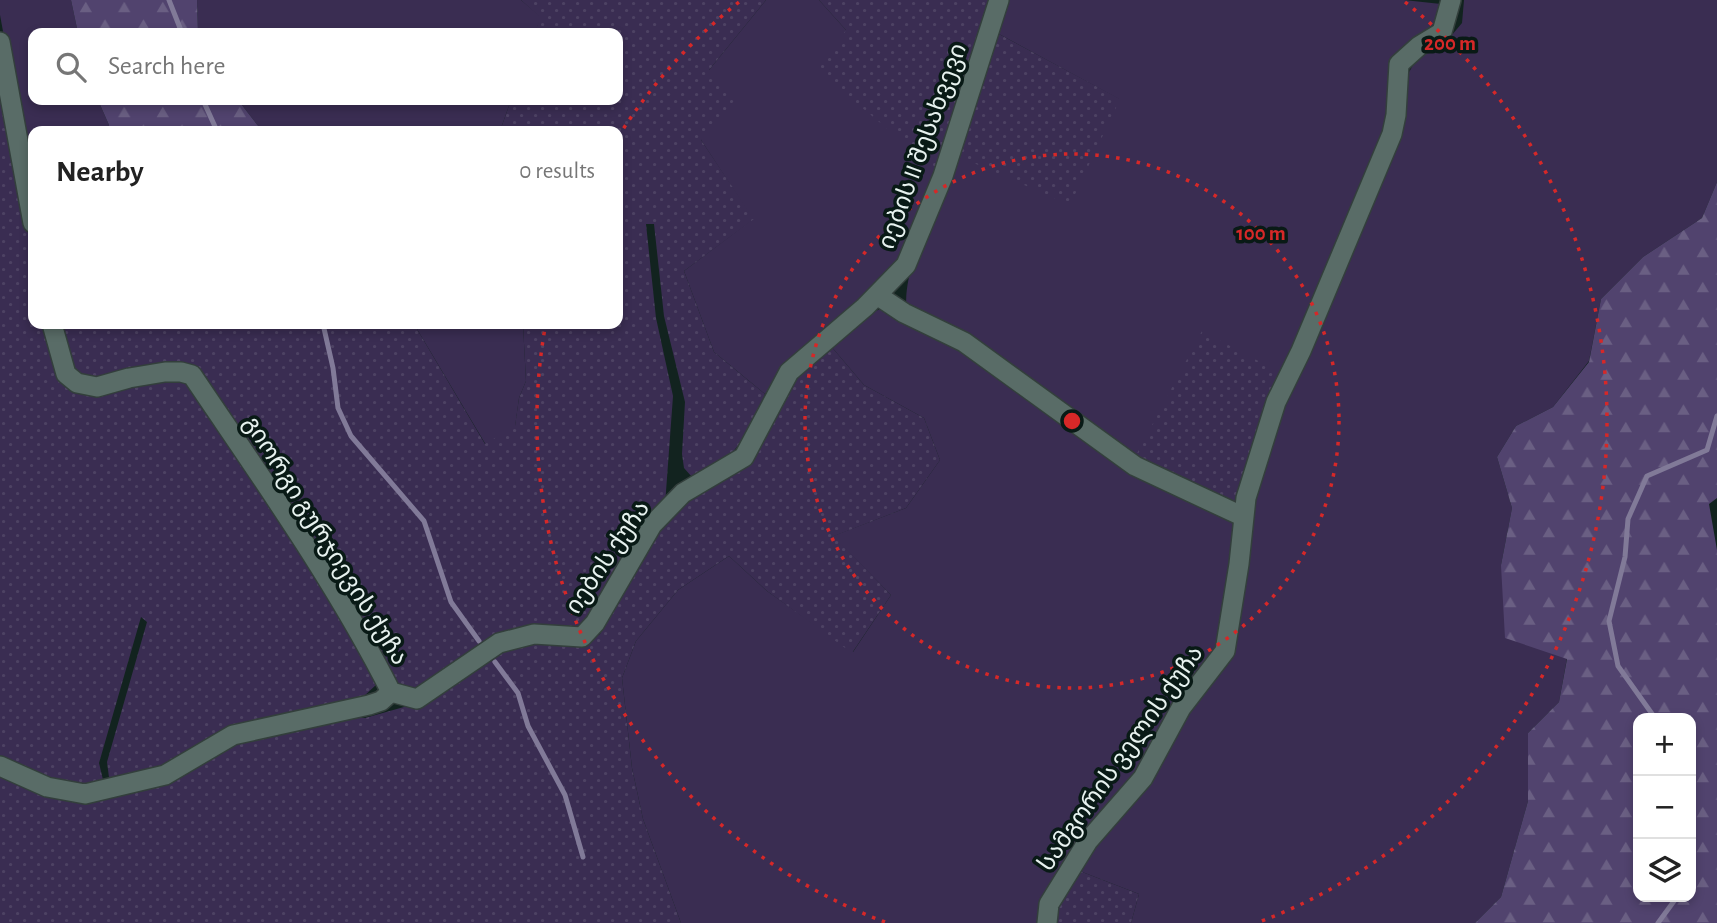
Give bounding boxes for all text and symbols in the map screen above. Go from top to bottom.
search box [28,28,623,105]
text: 200 m [1424,33,1476,54]
street label: იების II შესახვევი [875,40,972,253]
icon: search [52,48,90,86]
text: Search here [108,53,226,79]
text: Nearby [56,157,144,187]
text: 0 results [519,160,595,183]
text: 100 m [1236,223,1286,244]
centre of rings [1060,409,1084,433]
street label: გიორგი გურჯიევის ქუჩა [238,412,412,670]
street label: იების ქუჩა [561,497,655,619]
street label: სამგორის ველის ქუჩა [1034,642,1209,876]
map controls [1633,713,1696,902]
button: + [1633,713,1696,776]
button: − [1633,776,1696,839]
button: layers [1633,839,1696,902]

